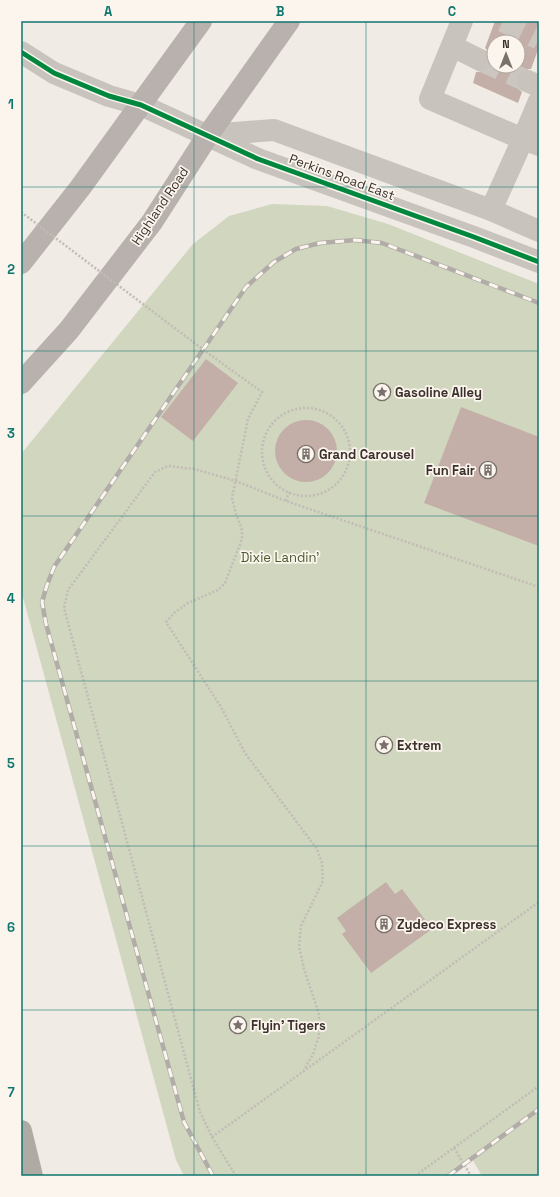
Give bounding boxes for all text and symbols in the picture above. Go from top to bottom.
text: A [104,3,113,20]
text: B [276,3,285,20]
text: C [448,3,456,20]
north arrow [486,34,526,74]
text: N [502,37,510,51]
text: 1 [8,96,14,113]
street label: Perkins Road East [287,150,397,204]
street label: Highland Road [128,164,192,248]
text: 2 [7,261,15,278]
place icon: Gasoline Alley [372,382,392,402]
place label: Gasoline Alley [395,384,482,401]
text: 3 [7,425,15,442]
building icon: Grand Carousel [296,444,316,464]
place label: Grand Carousel [319,446,414,463]
building icon: Fun Fair [478,460,498,480]
place label: Fun Fair [426,462,475,479]
park label: Dixie Landin' [241,549,319,566]
text: 4 [7,590,15,607]
place icon: Extrem [374,735,394,755]
place label: Extrem [397,737,441,754]
text: 5 [7,755,15,772]
building icon: Zydeco Express [374,914,394,934]
place label: Zydeco Express [397,916,497,933]
text: 6 [7,919,15,936]
place icon: Flyin' Tigers [228,1015,248,1035]
place label: Flyin' Tigers [251,1017,326,1034]
text: 7 [7,1084,15,1101]

